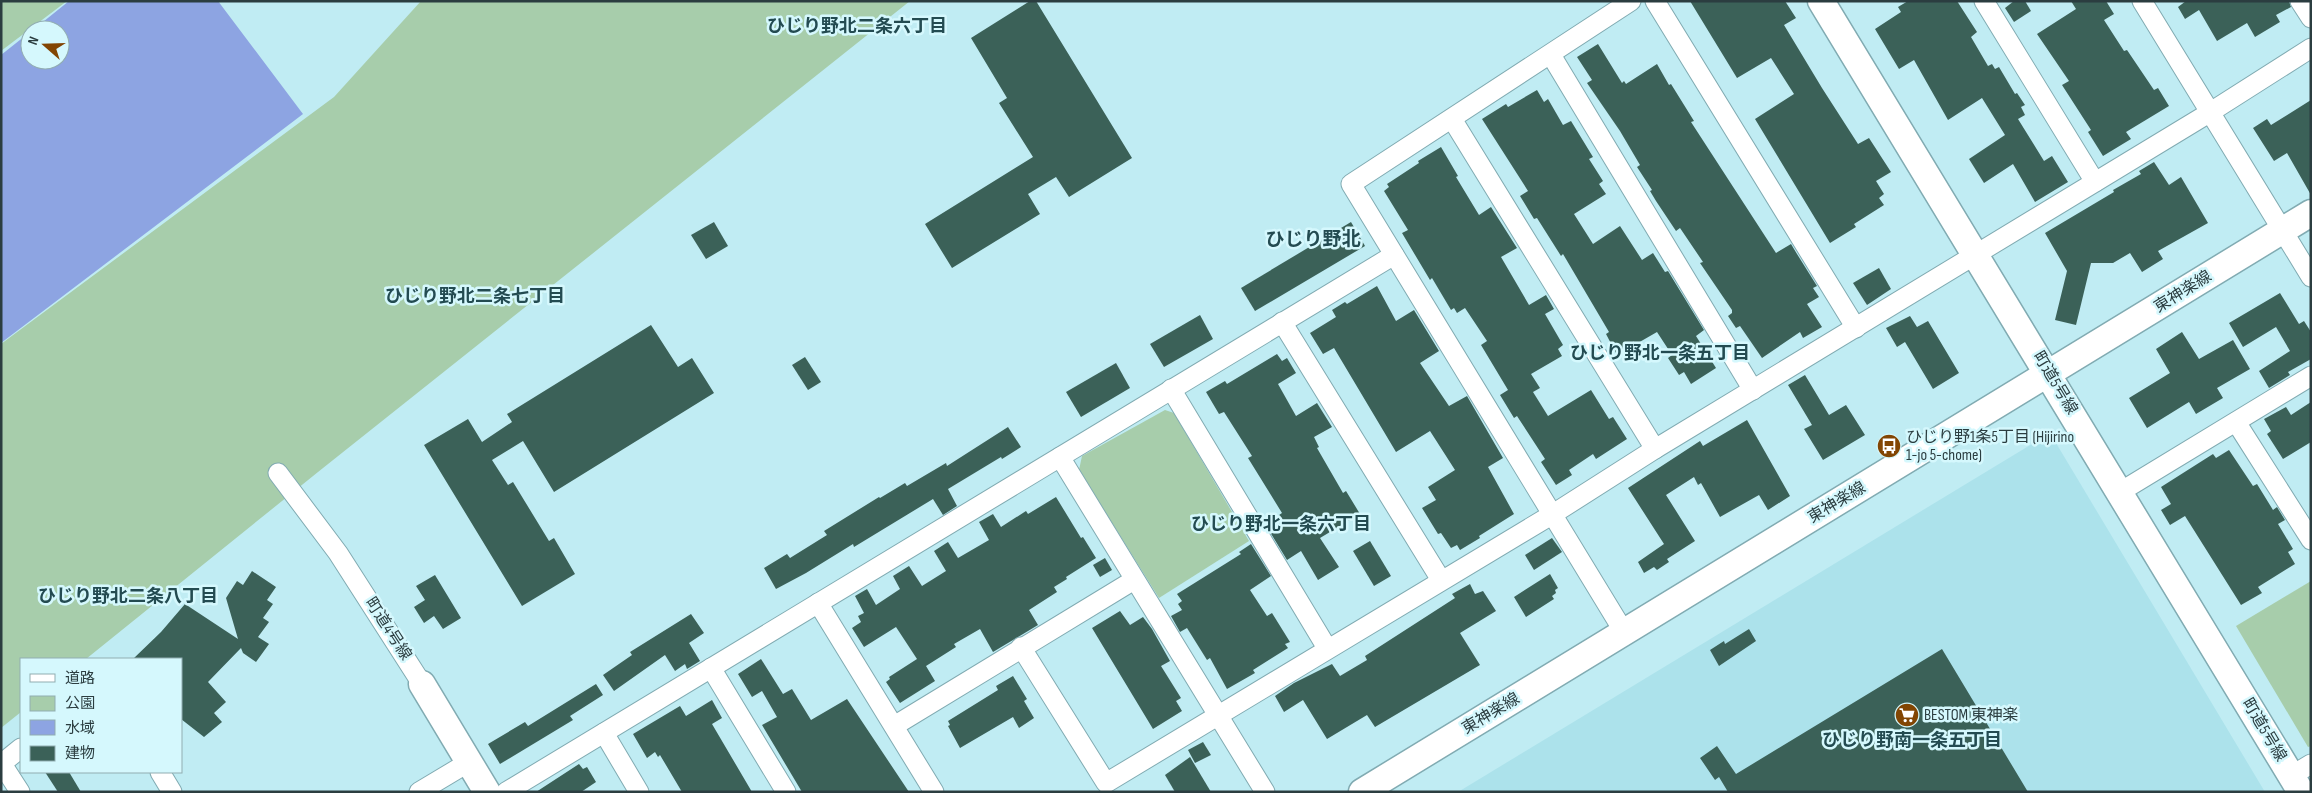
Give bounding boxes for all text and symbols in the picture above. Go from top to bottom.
district label: ひじり野北二条六丁目 [767,16,947,37]
north arrow [20,20,70,70]
text: N [24,34,43,47]
district label: ひじり野北 [1265,228,1361,251]
street label: 東神楽線 [2151,267,2215,317]
district label: ひじり野北二条七丁目 [385,286,565,307]
district label: ひじり野北一条五丁目 [1570,343,1750,364]
street label: 町道5号線 [2029,348,2081,418]
place label: ひじり野1条5丁目 (Hijirino 1-jo 5-chome) [1906,428,2074,465]
bus stop icon: ひじり野1条5丁目 (Hijirino 1-jo 5-chome) [1876,433,1902,459]
street label: 東神楽線 [1805,478,1869,528]
district label: ひじり野北一条六丁目 [1191,514,1371,535]
district label: ひじり野北二条八丁目 [38,586,218,607]
street label: 町道4号線 [361,594,415,664]
legend [20,658,182,773]
text: 道路 [65,669,95,688]
street label: 東神楽線 [1459,689,1523,739]
text: 公園 [65,694,95,713]
street label: 町道5号線 [2238,695,2290,765]
supermarket icon: BESTOM 東神楽 [1894,702,1920,728]
place label: BESTOM 東神楽 [1924,706,2019,725]
text: 水域 [65,719,95,738]
district label: ひじり野南一条五丁目 [1822,730,2002,751]
text: 建物 [65,744,95,763]

